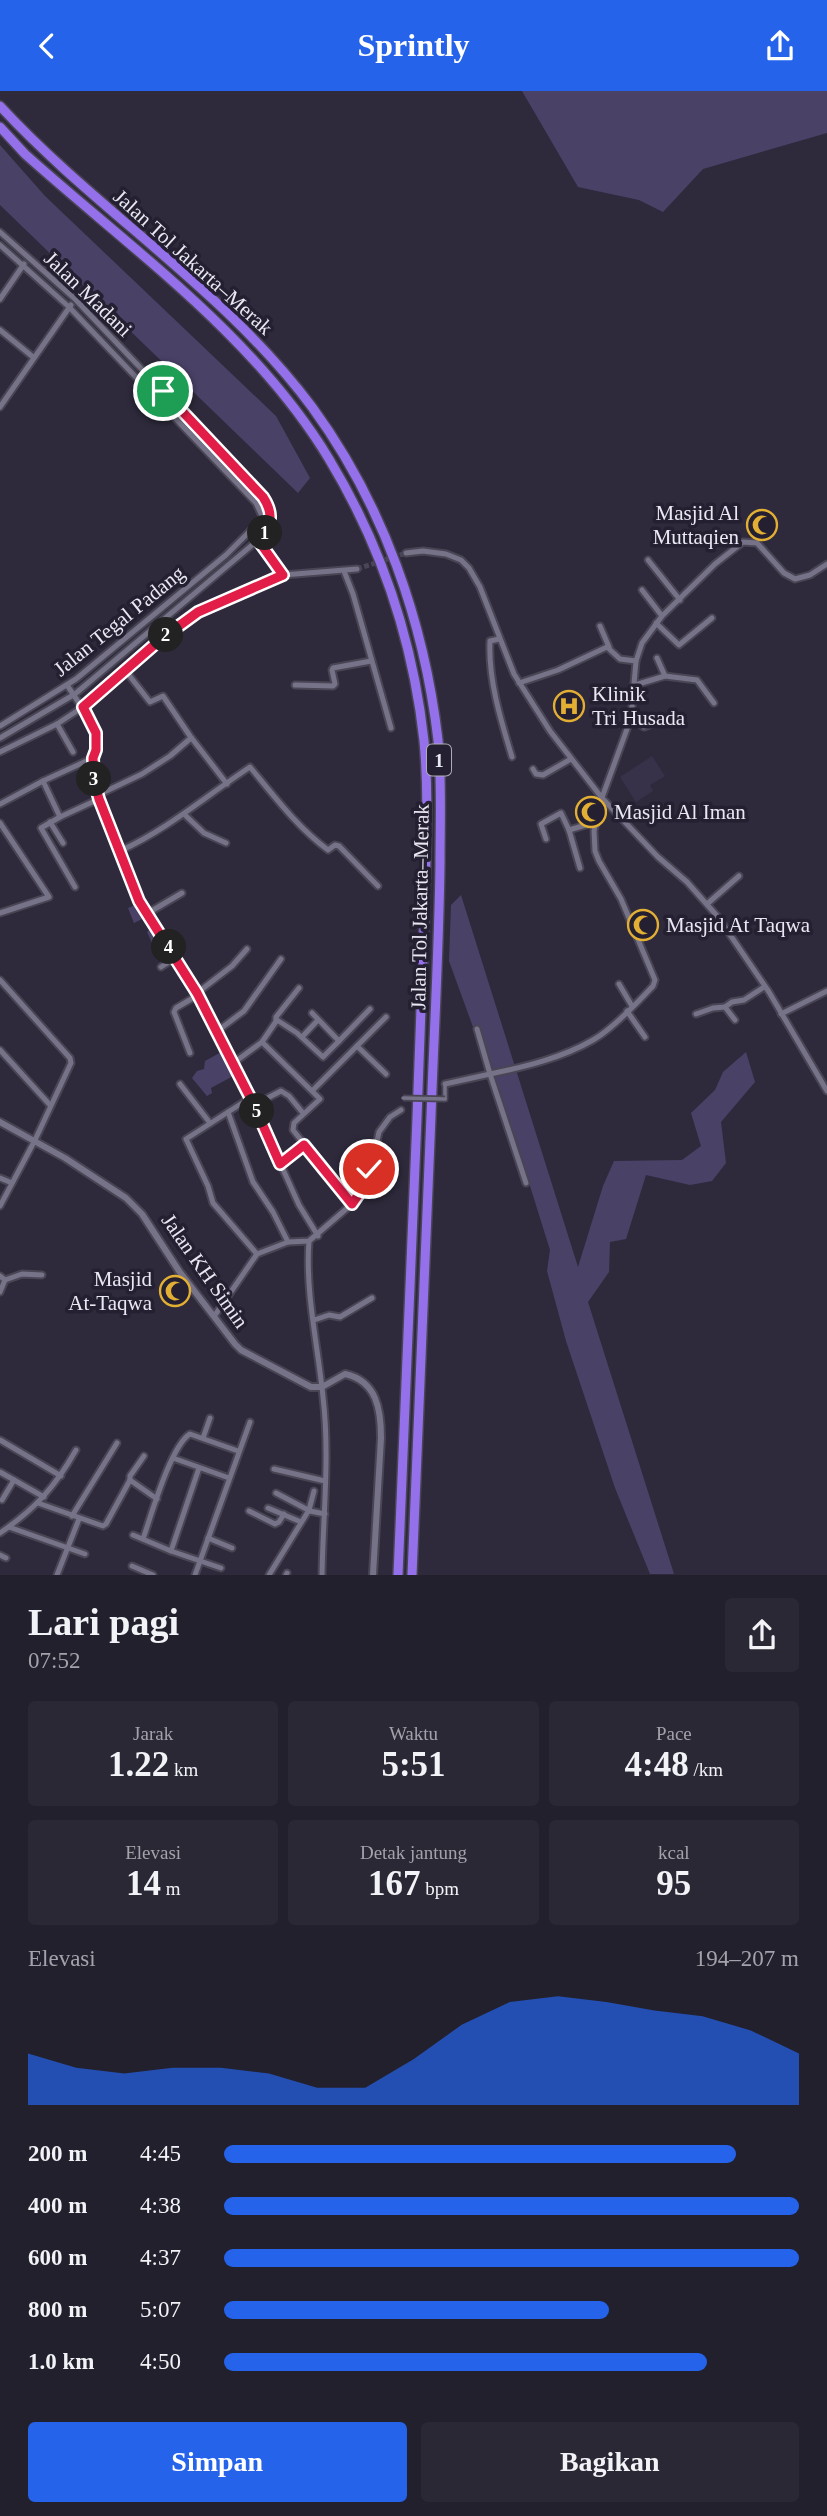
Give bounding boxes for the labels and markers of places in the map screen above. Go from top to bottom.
pin [133,361,193,421]
place label: Masjid Al Muttaqien [653,501,739,549]
mosque icon: Masjid Al Muttaqien [745,508,779,542]
pin: 1 [247,515,282,551]
pin: 2 [148,617,184,653]
place label: Klinik Tri Husada [592,682,686,730]
hospital icon: Klinik Tri Husada [552,689,586,723]
pin: 3 [76,761,112,797]
mosque icon: Masjid Al Iman [574,795,608,829]
place label: Masjid Al Iman [614,800,746,824]
mosque icon: Masjid At Taqwa [626,908,660,942]
place label: Masjid At Taqwa [666,913,811,937]
pin: 4 [152,929,186,965]
pin: 5 [240,1093,274,1129]
pin [339,1139,399,1199]
place label: Masjid At-Taqwa [68,1267,153,1315]
mosque icon: Masjid At-Taqwa [158,1274,192,1308]

